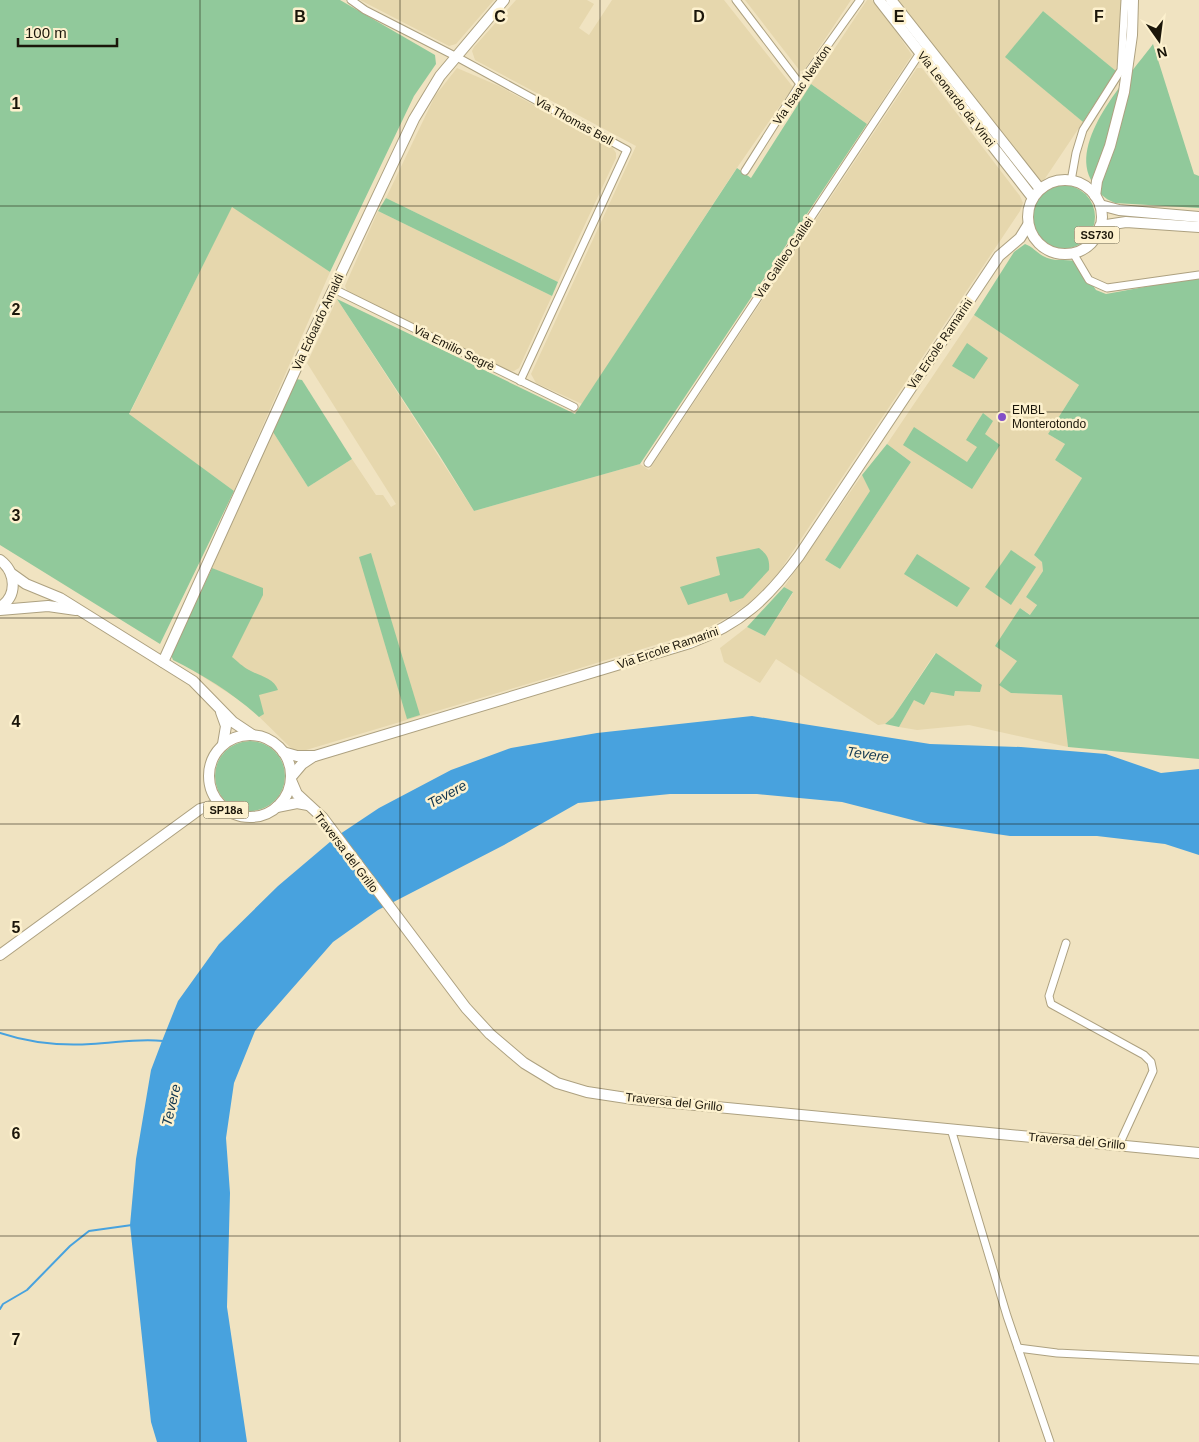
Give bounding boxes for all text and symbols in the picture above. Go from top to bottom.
text: B [294,8,306,25]
text: C [494,8,506,25]
text: D [693,8,705,25]
text: E [894,8,905,25]
text: F [1094,8,1104,25]
scale bar [18,15,116,47]
north arrow [1134,15,1184,65]
text: 100 m [25,24,67,41]
street label: Via Isaac Newton [770,42,834,128]
text: N [1155,44,1169,62]
street label: Via Leonardo da Vinci [914,49,998,149]
street label: Via Thomas Bell [533,94,615,148]
text: 1 [12,95,21,112]
street label: Via Galileo Galilei [752,215,816,301]
road number: SS730 [1074,226,1120,244]
street label: Via Edoardo Amaldi [289,271,347,373]
street label: Via Ercole Ramarini [905,296,975,392]
text: 2 [12,301,21,318]
street label: Via Emilio Segrè [411,322,497,374]
place label: EMBL Monterotondo [1012,403,1086,431]
marker: EMBL Monterotondo [996,411,1008,423]
text: 3 [12,507,21,524]
street label: Via Ercole Ramarini [616,624,720,672]
text: 4 [12,713,21,730]
water label: Tevere [846,743,890,765]
water label: Tevere [425,777,470,811]
road number: SP18a [204,802,248,818]
street label: Traversa del Grillo [311,809,381,895]
text: 5 [12,919,21,936]
water label: Tevere [158,1082,184,1127]
street label: Traversa del Grillo [625,1090,724,1114]
text: 6 [12,1125,21,1142]
street label: Traversa del Grillo [1028,1130,1127,1152]
text: 7 [12,1331,21,1348]

